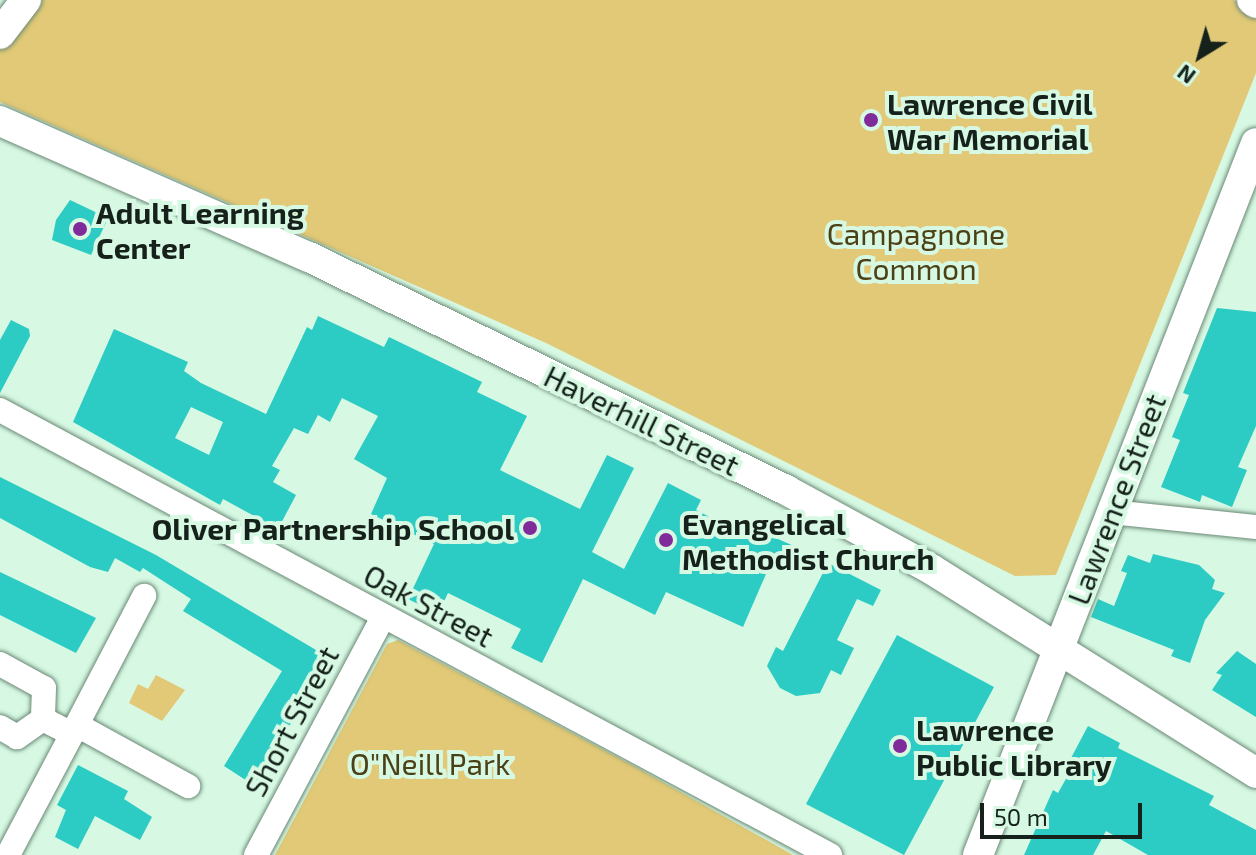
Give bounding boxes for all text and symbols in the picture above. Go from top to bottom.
north arrow [1160,16,1240,96]
text: N [1171,60,1200,90]
place label: Lawrence Civil War Memorial [887,85,1093,156]
marker: Lawrence Civil War Memorial [862,111,880,129]
place label: Adult Learning Center [96,194,304,264]
park label: Campagnone Common [827,215,1005,286]
marker: Adult Learning Center [71,220,89,238]
street label: Haverhill Street [538,357,746,483]
street label: Lawrence Street [1059,389,1173,609]
place label: Evangelical Methodist Church [682,505,935,576]
place label: Oliver Partnership School [151,510,514,546]
marker: Oliver Partnership School [521,519,539,537]
marker: Evangelical Methodist Church [657,531,675,549]
street label: Oak Street [358,556,500,654]
street label: Short Street [236,640,346,802]
place label: Lawrence Public Library [916,711,1112,782]
marker: Lawrence Public Library [891,737,909,755]
park label: O"Neill Park [349,745,511,781]
scale bar [984,787,1146,837]
text: 50 m [994,802,1048,831]

